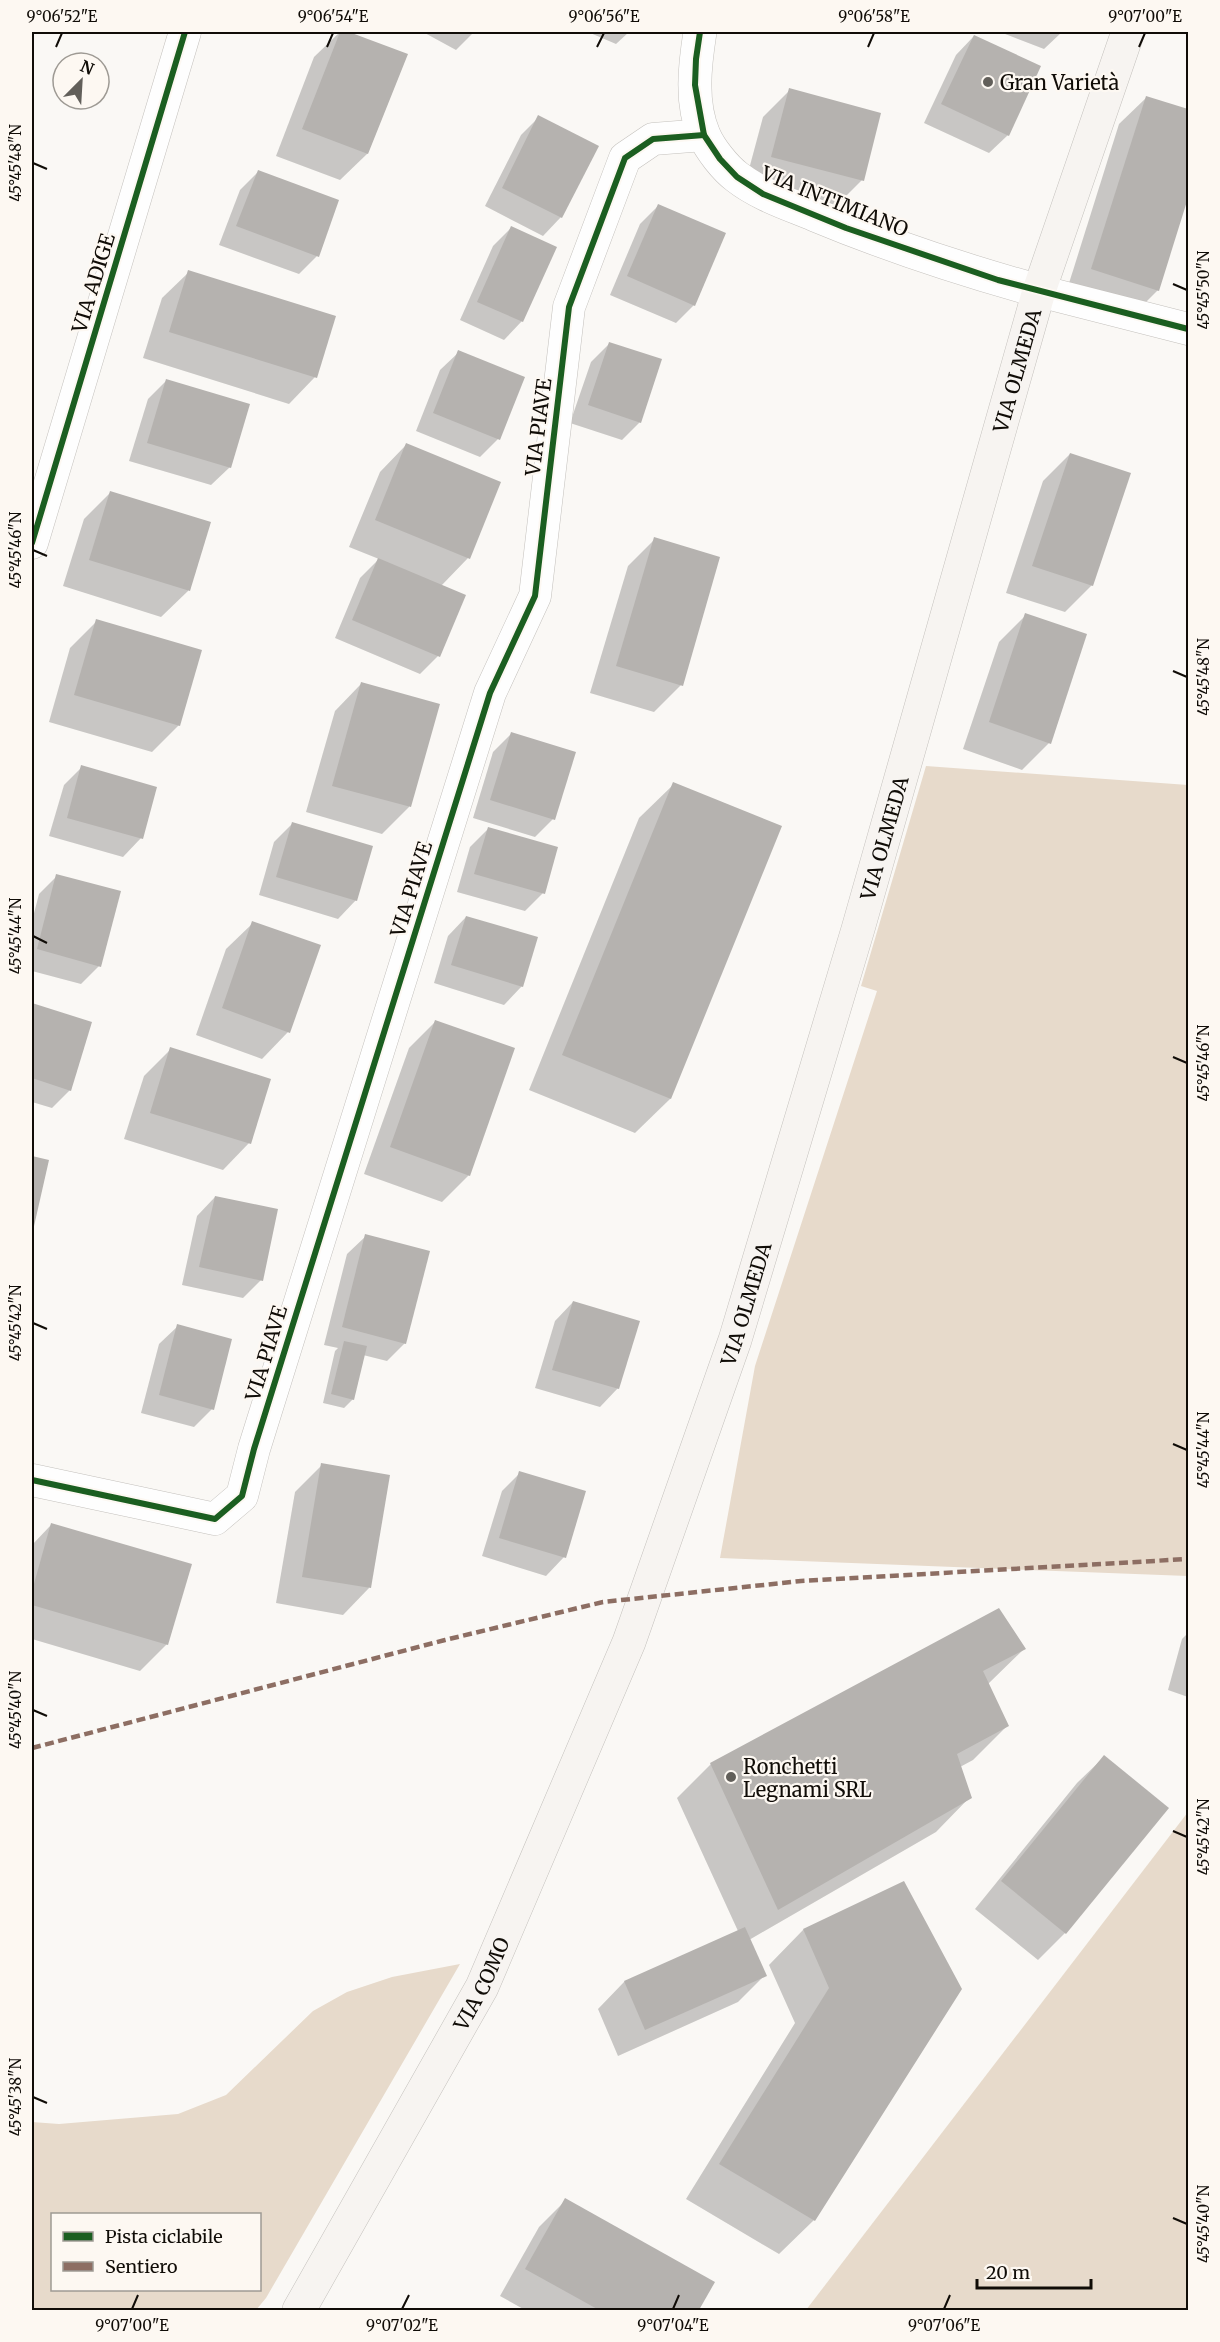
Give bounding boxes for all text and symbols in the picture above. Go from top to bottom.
text: 9°06'52"E [27,7,98,26]
text: 9°06'54"E [298,7,369,26]
text: 9°06'56"E [569,7,640,26]
text: 9°06'58"E [838,7,910,26]
text: 9°07'00"E [1108,7,1182,26]
north arrow [51,51,111,111]
text: N [77,56,97,79]
place label: Gran Varietà [1000,70,1120,95]
marker: Gran Varietà [981,75,995,89]
text: 45°45'48"N [6,124,25,202]
street label: VIA INTIMIANO [757,160,912,242]
street label: VIA ADIGE [66,230,120,337]
text: 45°45'50"N [1194,250,1213,329]
street label: VIA OLMEDA [987,305,1046,436]
street label: VIA PIAVE [519,376,556,478]
text: 45°45'46"N [6,511,25,588]
text: 45°45'48"N [1194,638,1213,716]
street label: VIA OLMEDA [854,772,914,904]
street label: VIA PIAVE [384,838,437,941]
text: 45°45'44"N [6,897,25,974]
text: 45°45'46"N [1194,1024,1213,1101]
street label: VIA OLMEDA [714,1238,776,1370]
text: 45°45'42"N [6,1284,25,1361]
street label: VIA PIAVE [239,1302,292,1405]
text: 45°45'44"N [1194,1411,1213,1488]
text: 45°45'40"N [6,1671,25,1749]
place label: Ronchetti Legnami SRL [743,1754,872,1802]
marker: Ronchetti Legnami SRL [724,1770,738,1784]
text: 45°45'42"N [1194,1798,1213,1875]
street label: VIA COMO [447,1933,514,2035]
text: 45°45'38"N [6,2057,25,2136]
text: 45°45'40"N [1194,2185,1213,2263]
legend [51,2213,261,2291]
text: Pista ciclabile [105,2225,223,2248]
scale bar [977,2252,1091,2290]
text: Sentiero [105,2255,177,2278]
text: 20 m [986,2261,1030,2284]
text: 9°07'00"E [95,2316,169,2335]
text: 9°07'02"E [366,2316,438,2335]
text: 9°07'04"E [637,2316,709,2335]
text: 9°07'06"E [908,2316,980,2335]

